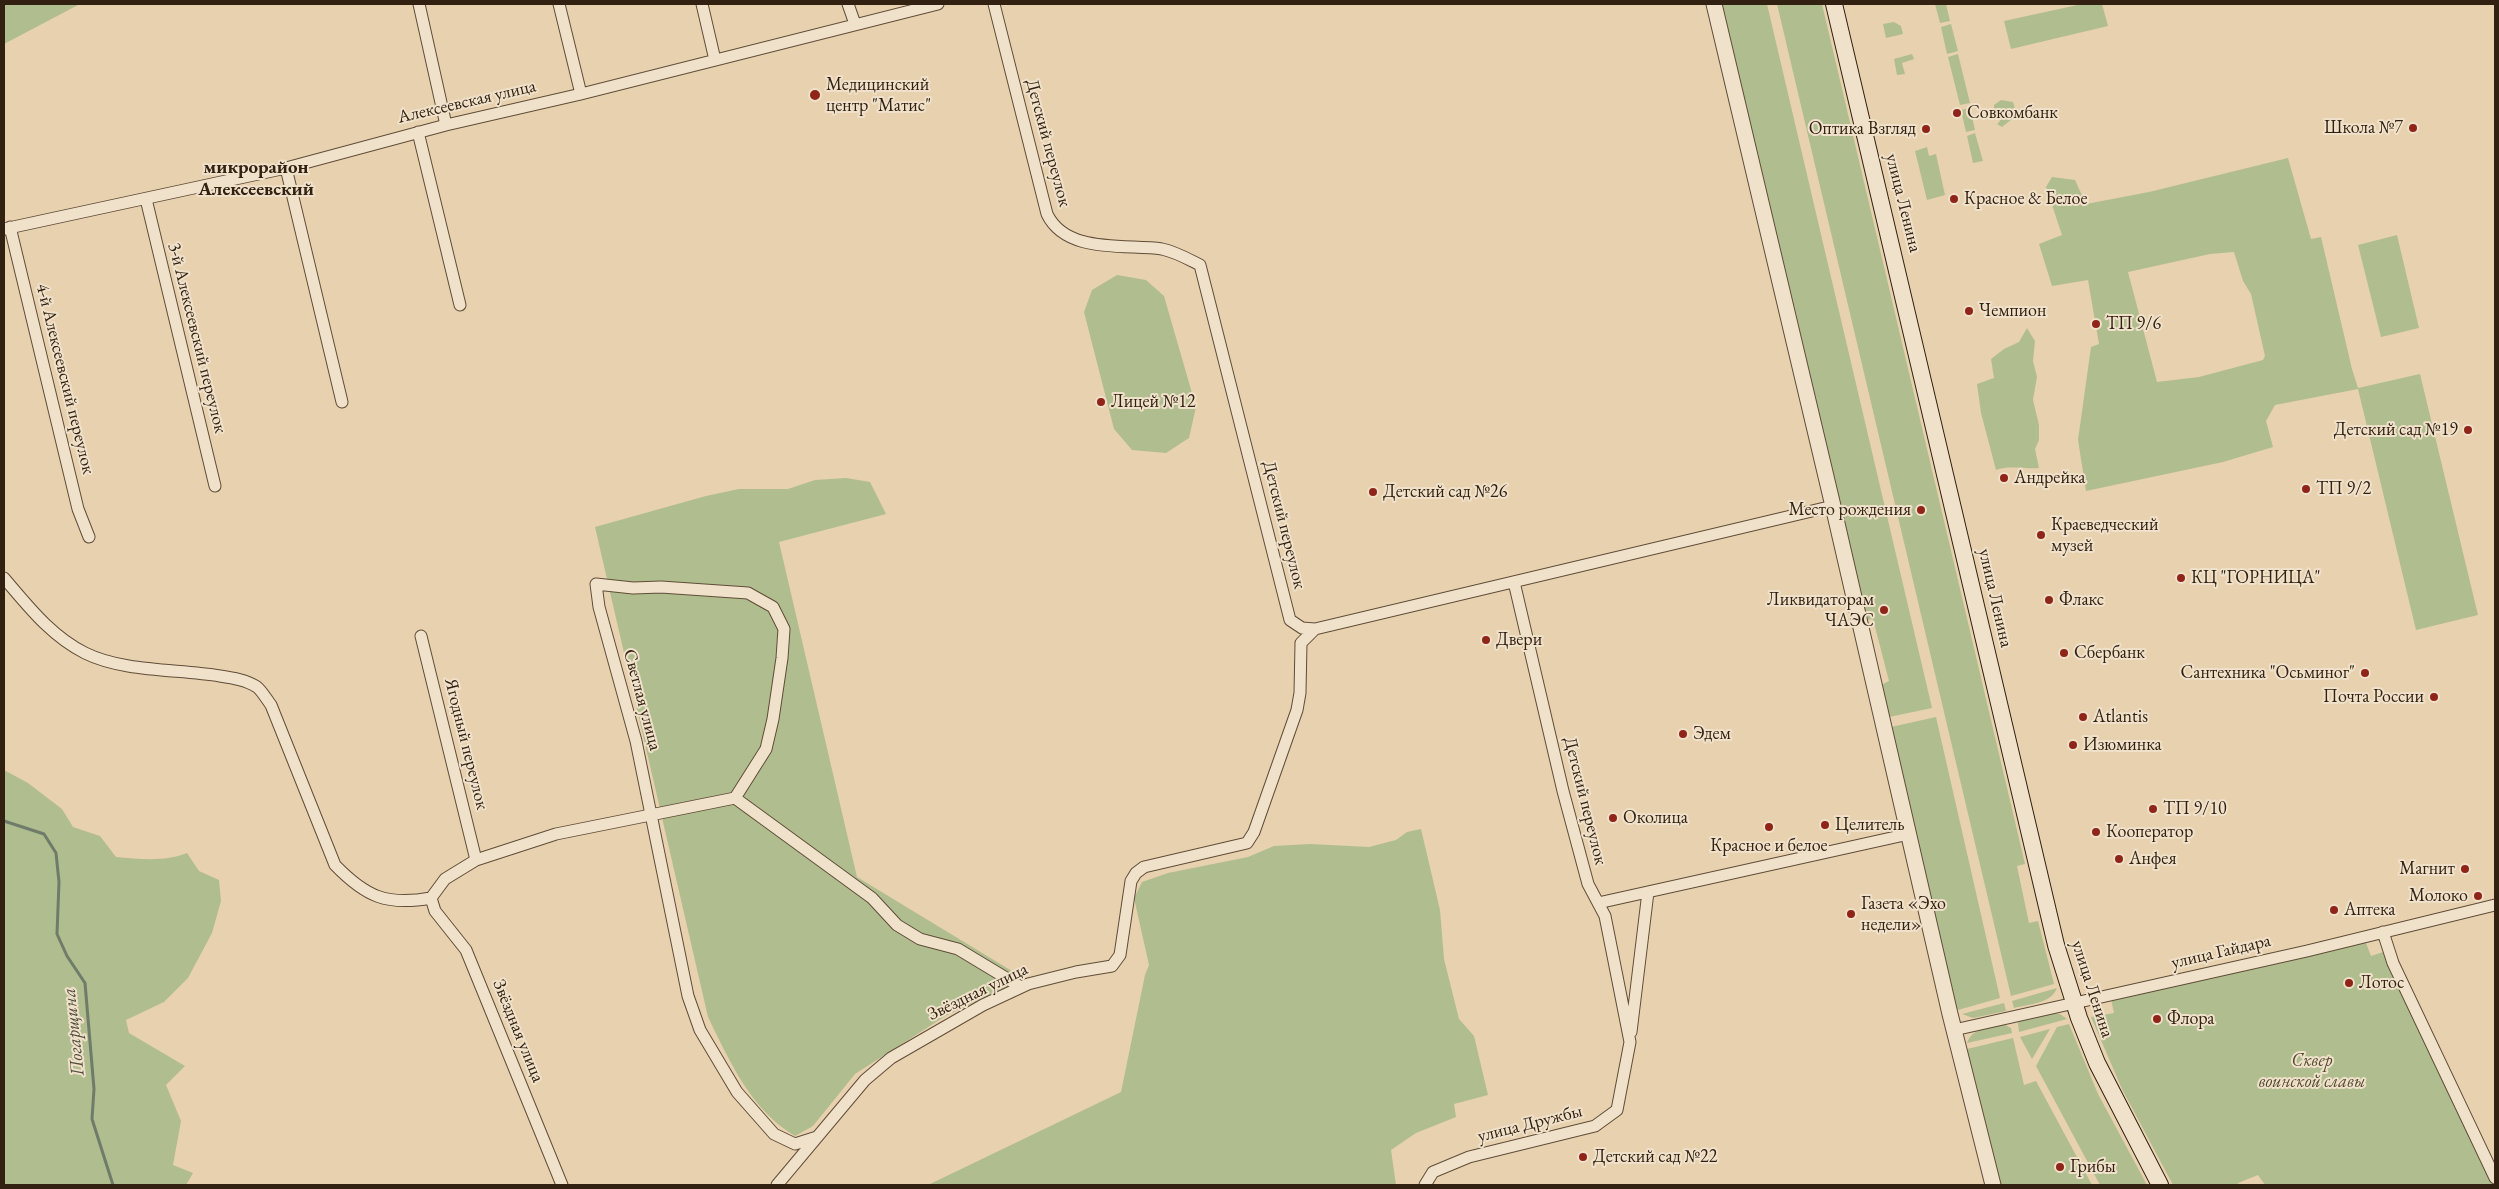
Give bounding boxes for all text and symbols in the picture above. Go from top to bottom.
place label: Медицинский центр "Матис" [826,74,931,116]
street label: Алексеевская улица [396,76,538,128]
street label: Детский переулок [1021,77,1075,209]
marker: Медицинский центр "Матис" [808,88,822,102]
place label: Совкомбанк [1967,102,2058,124]
marker: Совкомбанк [1951,107,1963,119]
place label: Школа №7 [2324,117,2403,139]
place label: Оптика Взгляд [1809,118,1916,140]
marker: Школа №7 [2407,122,2419,134]
marker: Оптика Взгляд [1920,123,1932,135]
street label: улица Ленина [1880,151,1926,255]
district label: микрорайон Алексеевский [198,157,314,201]
place label: Красное & Белое [1964,188,2087,210]
marker: Красное & Белое [1948,193,1960,205]
street label: 3-й Алексеевский переулок [163,240,231,436]
street label: 4-й Алексеевский переулок [31,281,99,477]
place label: Чемпион [1979,300,2046,322]
marker: Чемпион [1963,305,1975,317]
place label: ТП 9/6 [2106,313,2161,335]
marker: ТП 9/6 [2090,318,2102,330]
place label: Лицей №12 [1111,391,1196,413]
marker: Лицей №12 [1095,396,1107,408]
place label: Детский сад №19 [2334,419,2458,441]
marker: Детский сад №19 [2462,424,2474,436]
street label: Детский переулок [1258,459,1310,591]
place label: Андрейка [2014,467,2085,489]
marker: Андрейка [1998,472,2010,484]
place label: ТП 9/2 [2316,478,2371,500]
place label: Детский сад №26 [1383,481,1507,503]
marker: ТП 9/2 [2300,483,2312,495]
marker: Детский сад №26 [1367,486,1379,498]
place label: Место рождения [1789,499,1911,521]
marker: Место рождения [1915,504,1927,516]
place label: Краеведческий музей [2051,514,2158,556]
marker: Краеведческий музей [2035,529,2047,541]
street label: улица Ленина [1973,546,2017,650]
place label: КЦ "ГОРНИЦА" [2191,567,2320,589]
marker: КЦ "ГОРНИЦА" [2175,572,2187,584]
place label: Ликвидаторам ЧАЭС [1767,589,1874,632]
place label: Флакс [2059,589,2104,611]
marker: Флакс [2043,594,2055,606]
marker: Ликвидаторам ЧАЭС [1878,604,1890,616]
place label: Двери [1496,629,1542,651]
marker: Двери [1480,634,1492,646]
place label: Сбербанк [2074,642,2145,664]
street label: Светлая улица [618,647,666,753]
marker: Сбербанк [2058,647,2070,659]
place label: Сантехника "Осьминог" [2180,662,2355,684]
marker: Сантехника "Осьминог" [2359,667,2371,679]
street label: Ягодный переулок [439,676,493,812]
place label: Почта России [2323,686,2424,708]
marker: Почта России [2428,691,2440,703]
place label: Atlantis [2093,706,2148,728]
marker: Atlantis [2077,711,2089,723]
place label: Эдем [1693,723,1731,745]
marker: Эдем [1677,728,1689,740]
place label: Изюминка [2083,734,2162,756]
street label: Детский переулок [1559,735,1611,867]
marker: Изюминка [2067,739,2079,751]
place label: ТП 9/10 [2163,798,2227,820]
marker: ТП 9/10 [2147,803,2159,815]
place label: Околица [1623,807,1688,829]
marker: Околица [1607,812,1619,824]
place label: Целитель [1835,814,1904,836]
marker: Целитель [1819,819,1831,831]
marker: Красное и белое [1763,821,1775,833]
place label: Кооператор [2106,821,2193,843]
marker: Кооператор [2090,826,2102,838]
place label: Красное и белое [1710,835,1828,857]
place label: Анфея [2129,848,2176,870]
marker: Анфея [2113,853,2125,865]
place label: Магнит [2399,858,2455,880]
marker: Магнит [2459,863,2471,875]
place label: Молоко [2409,885,2468,907]
marker: Молоко [2472,890,2484,902]
place label: Газета «Эхо недели» [1861,893,1946,936]
place label: Аптека [2344,899,2395,921]
marker: Аптека [2328,904,2340,916]
marker: Газета «Эхо недели» [1845,908,1857,920]
street label: улица Гайдара [2169,930,2273,974]
street label: улица Ленина [2066,938,2118,1040]
street label: Звёздная улица [924,958,1032,1026]
place label: Лотос [2359,972,2404,994]
street label: Звёздная улица [488,976,548,1086]
marker: Лотос [2343,977,2355,989]
water label: Погарщина [58,987,90,1077]
place label: Флора [2167,1008,2214,1030]
marker: Флора [2151,1013,2163,1025]
park label: Сквер воинской славы [2259,1050,2365,1092]
street label: улица Дружбы [1475,1101,1585,1147]
place label: Детский сад №22 [1593,1146,1717,1168]
marker: Детский сад №22 [1577,1151,1589,1163]
place label: Грибы [2070,1156,2116,1178]
marker: Грибы [2054,1161,2066,1173]

